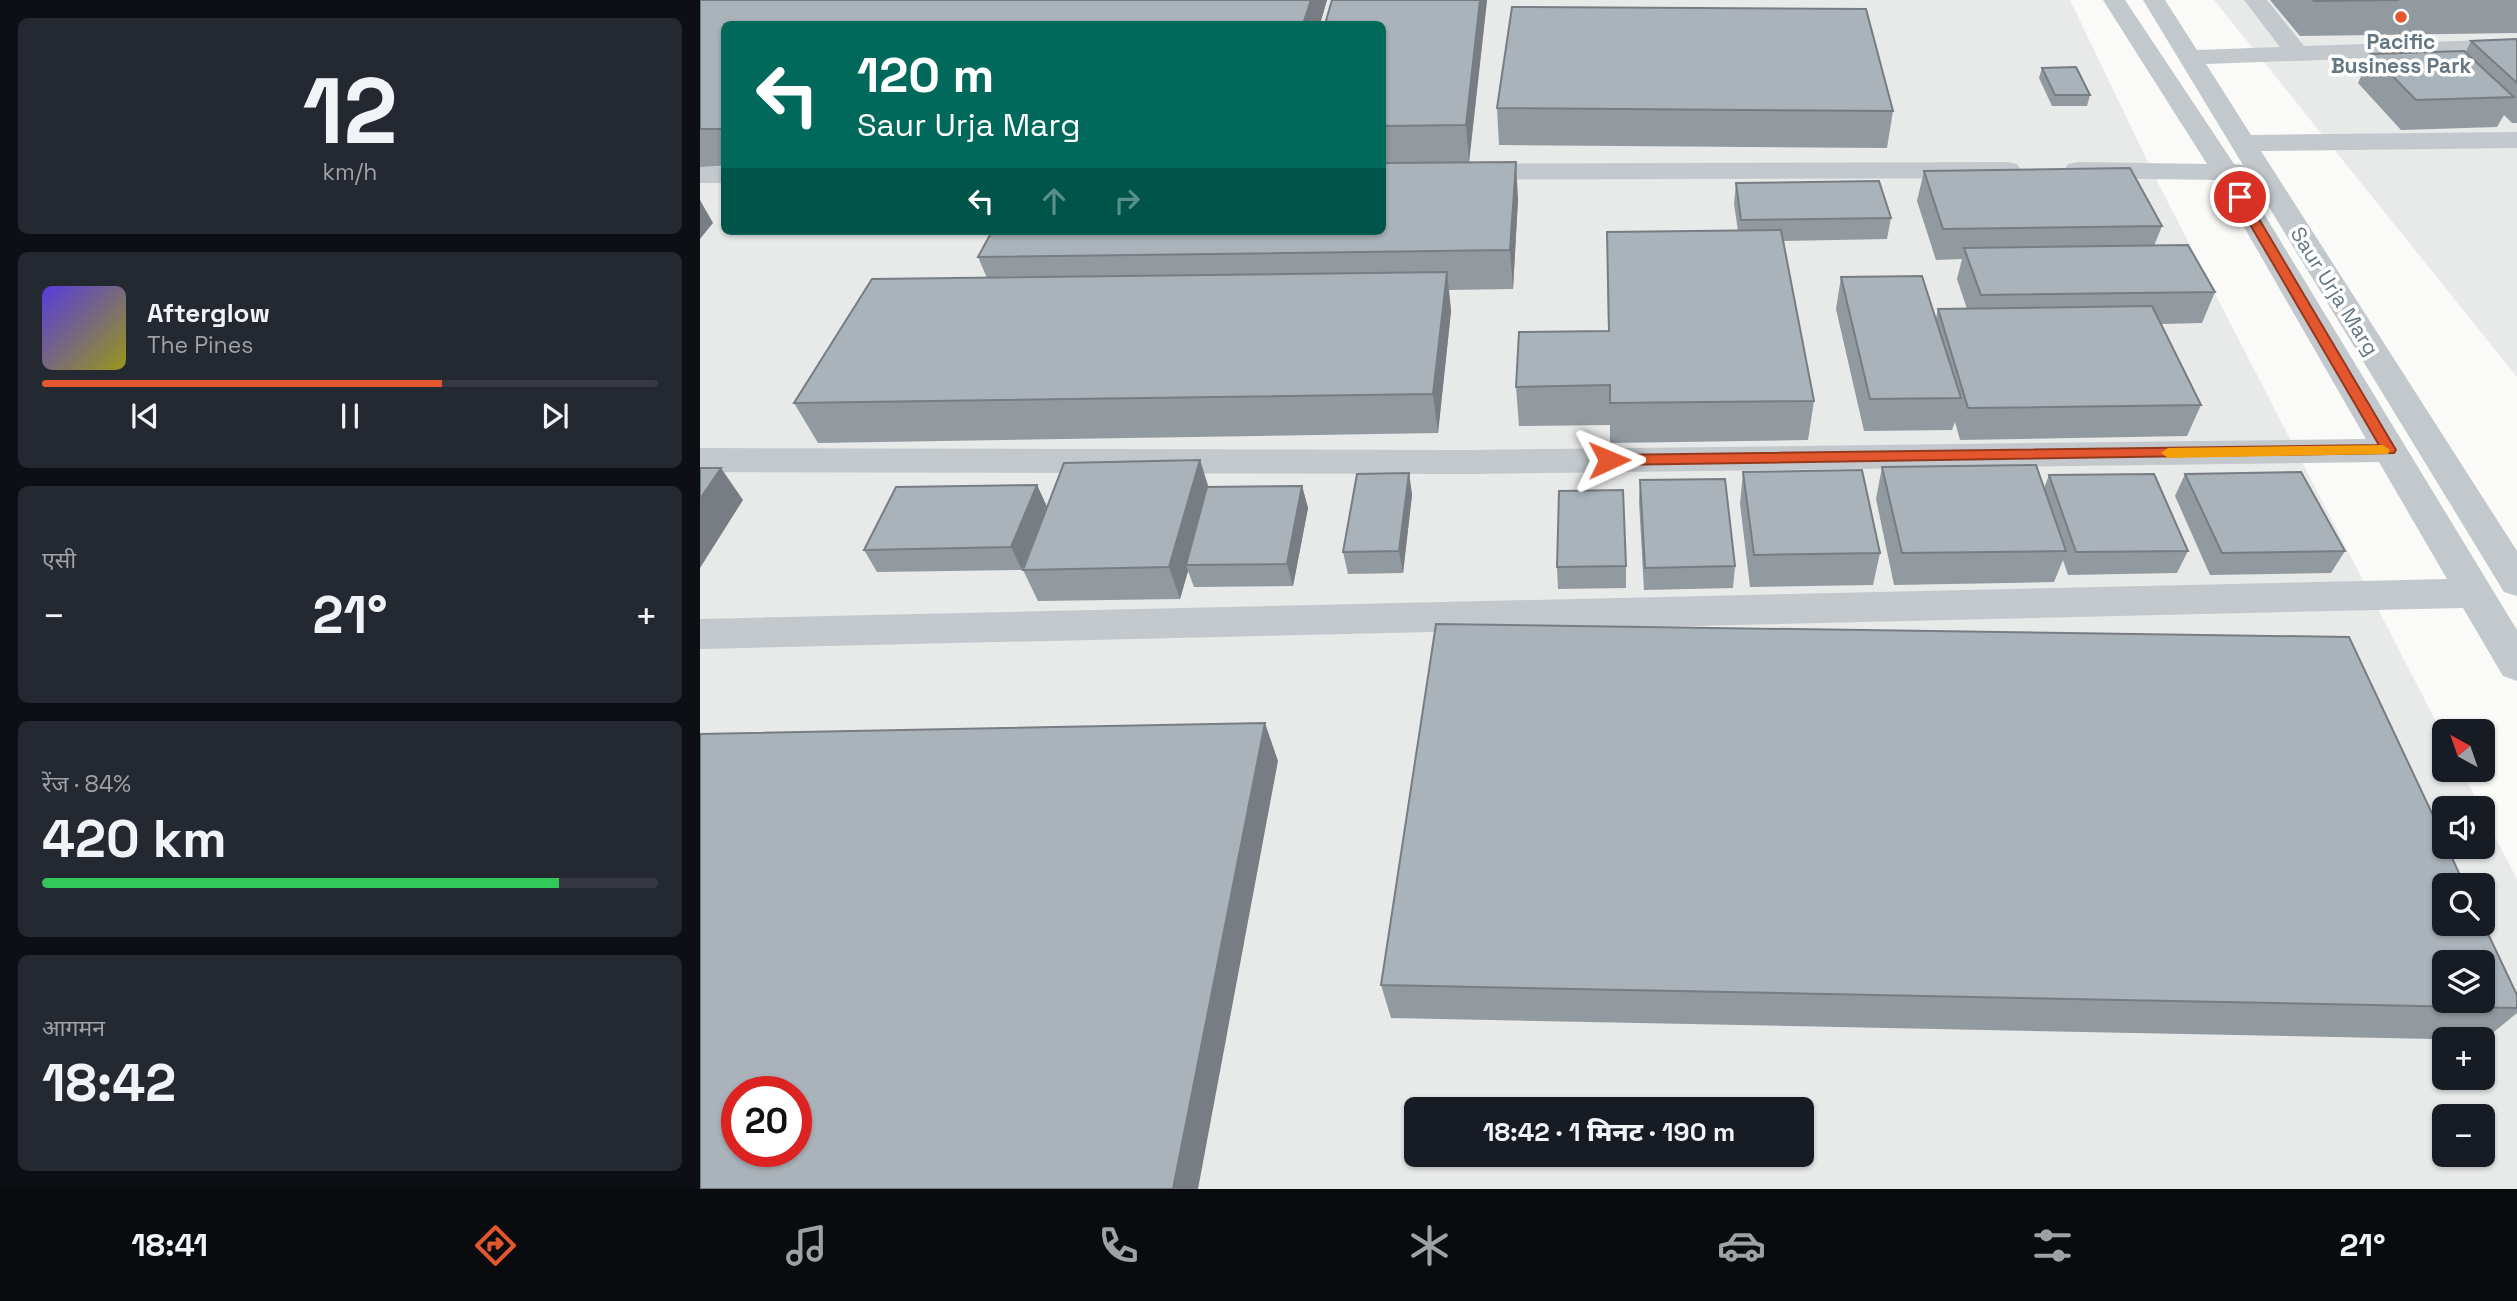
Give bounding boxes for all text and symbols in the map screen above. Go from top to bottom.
marker: Pacific Business Park [2393,9,2409,25]
place label: Pacific Business Park [2331,28,2471,79]
text: 120 m [857,44,994,106]
icon: left [742,49,833,140]
text: 12 [302,53,398,170]
text: Saur Urja Marg [857,105,1081,145]
text: km/h [323,157,377,187]
pin [2210,167,2270,227]
icon: arrive [2221,178,2259,216]
icon: left [962,182,1000,220]
icon: ahead [1035,182,1073,220]
icon: right [1108,182,1146,220]
street label: Saur Urja Marg [2285,222,2385,360]
text: Afterglow [147,296,270,330]
text: The Pines [147,330,253,360]
icon: previous [126,397,164,435]
icon: pause [331,397,369,435]
icon: next [536,397,574,435]
position arrow [1572,423,1646,497]
text: एसी [42,545,76,575]
text: 21° [313,582,387,648]
text: − [42,592,66,640]
text: + [634,592,658,640]
north arrow [2432,719,2496,782]
map controls [2432,719,2495,1167]
text: रेंज · 84% [42,769,131,799]
button: sound [2432,796,2495,859]
text: 420 km [42,806,227,872]
button: search [2432,873,2495,936]
button: layers [2432,950,2495,1013]
text: आगमन [42,1013,105,1043]
button: + [2432,1027,2495,1090]
text: 18:42 [42,1050,176,1116]
speed limit sign: 20 [721,1076,812,1167]
button: − [2432,1104,2495,1167]
text: 18:42 · 1 मिनट · 190 m [1483,1115,1735,1149]
icon: directions [471,1221,520,1270]
icon: music [782,1221,831,1270]
icon: phone [1094,1221,1143,1270]
icon: climate [1405,1221,1454,1270]
icon: car [1717,1221,1766,1270]
icon: filters [2028,1221,2077,1270]
text: 18:41 [131,1225,208,1265]
text: 21° [2340,1225,2386,1265]

